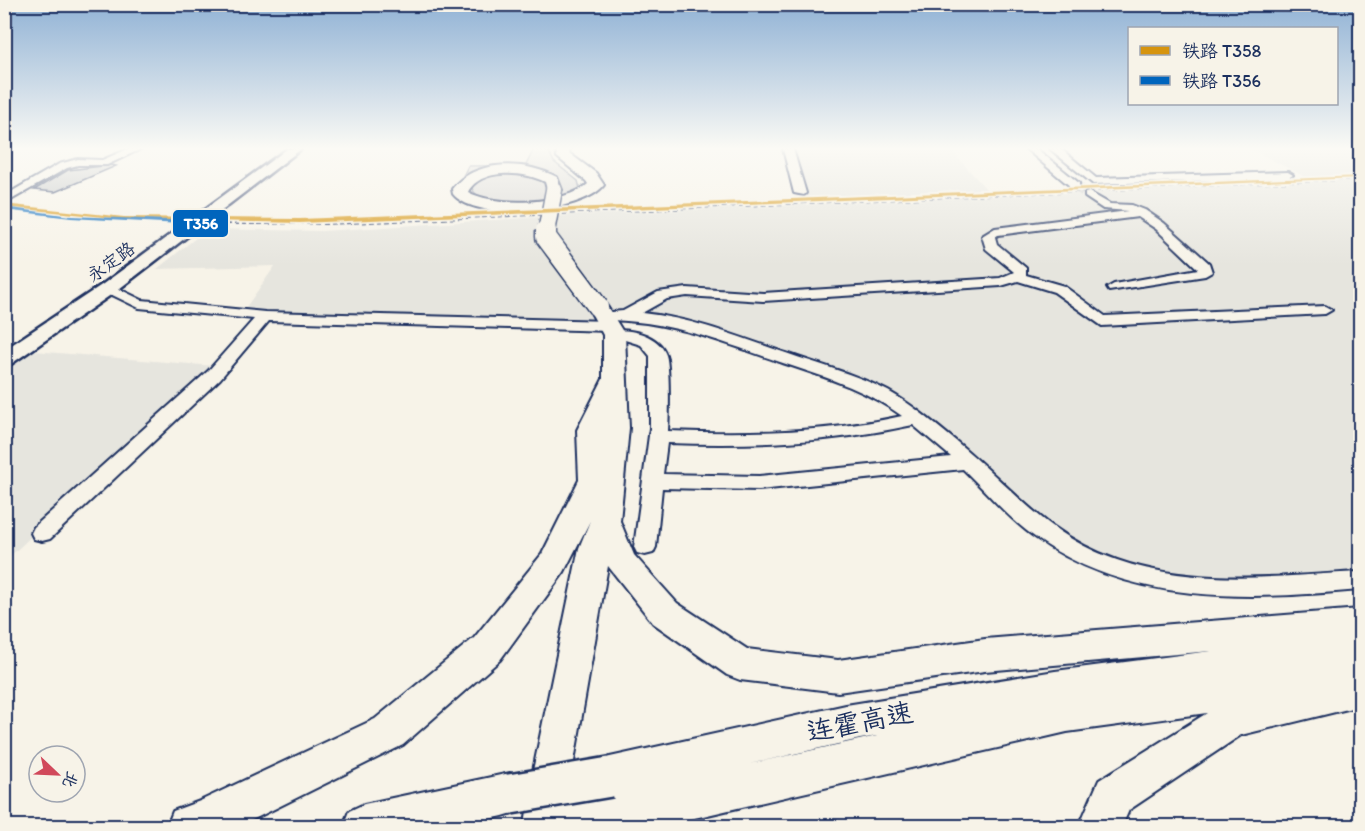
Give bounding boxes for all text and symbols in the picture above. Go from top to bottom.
legend [1128,27,1338,105]
text: 铁路 T358 [1182,40,1261,62]
text: 铁路 T356 [1182,70,1261,92]
line badge: T356 [172,209,229,238]
text: T356 [183,214,219,233]
street label: 永定路 [83,237,139,287]
street label: 连霍高速 [804,695,916,748]
north arrow [27,744,87,804]
text: 北 [58,769,82,791]

